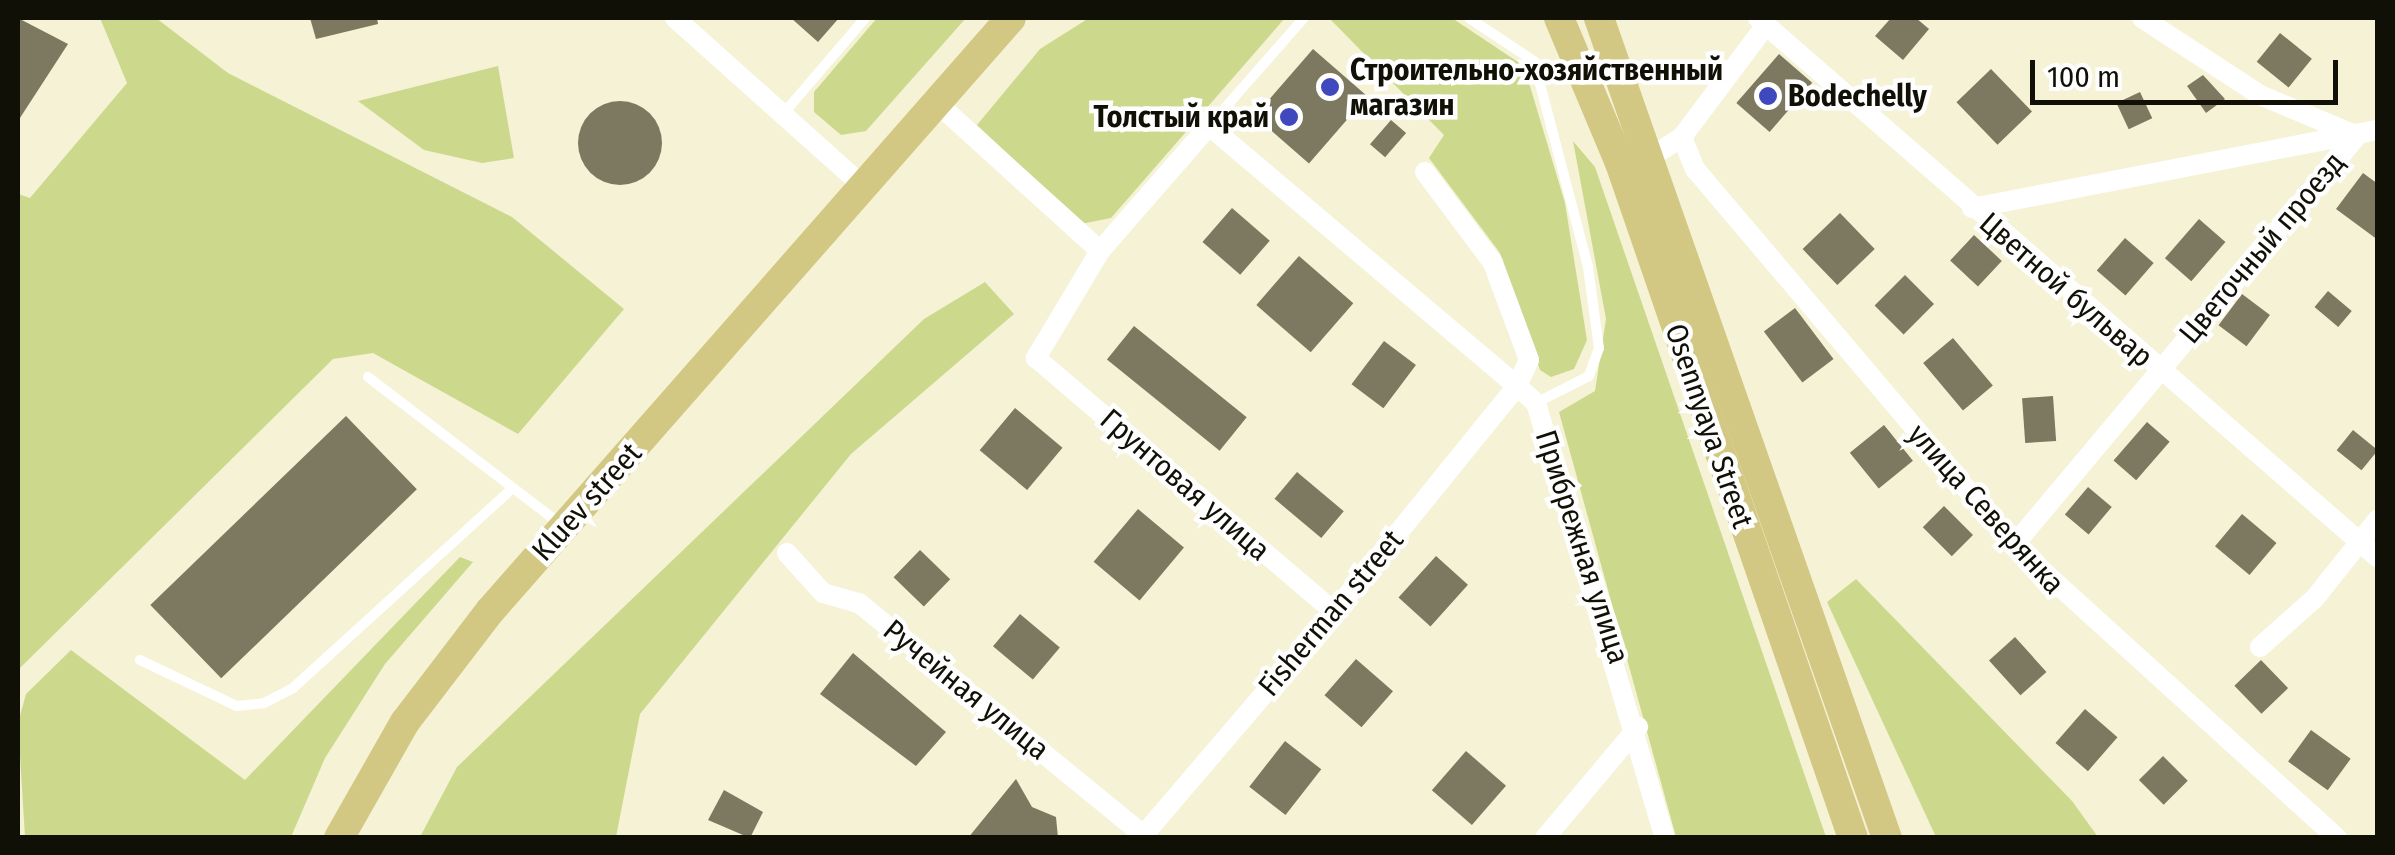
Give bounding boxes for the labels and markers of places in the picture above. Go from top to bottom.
place label: Строительно-хозяйственный магазин [1350,52,1723,122]
marker: Строительно-хозяйственный магазин [1319,76,1341,98]
place label: Bodechelly [1788,78,1927,114]
marker: Bodechelly [1757,85,1779,107]
place label: Толстый край [1094,99,1269,135]
marker: Толстый край [1278,106,1300,128]

